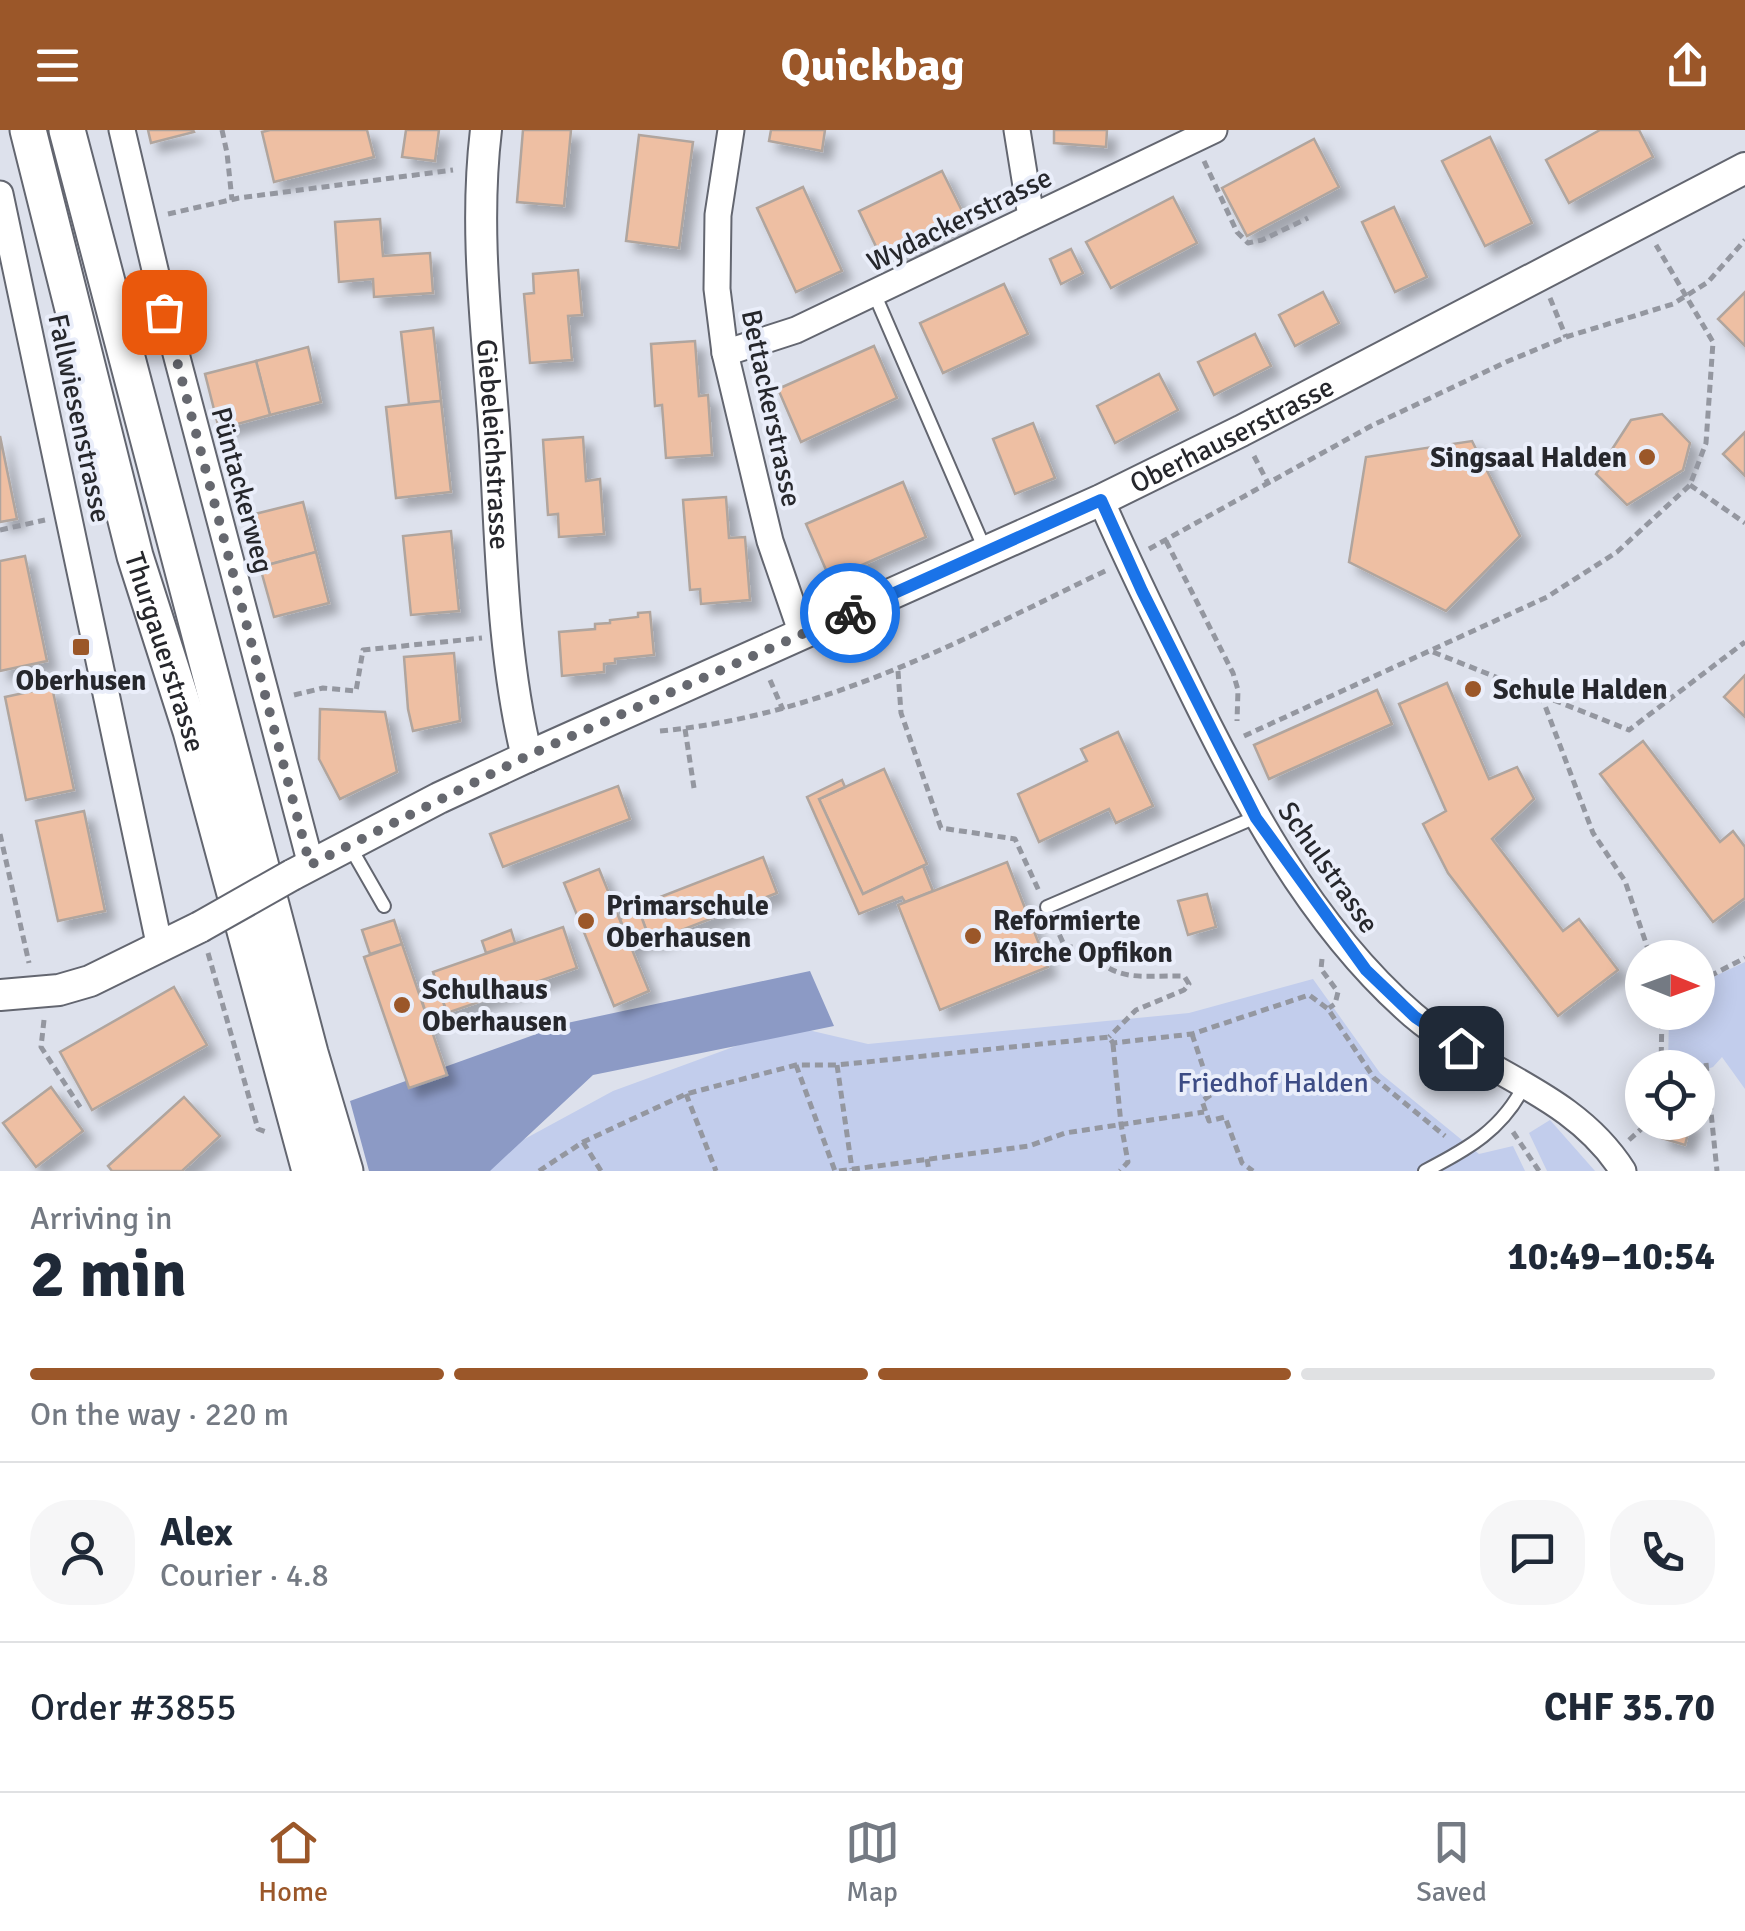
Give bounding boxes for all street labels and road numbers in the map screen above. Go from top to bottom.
street label: Wydackerstrasse [861,160,1057,279]
street label: Bettackerstrasse [734,307,808,510]
street label: Fallwiesenstrasse [40,311,118,526]
street label: Giebeleichstrasse [469,338,517,551]
street label: Oberhauserstrasse [1125,370,1340,501]
street label: Püntackerweg [204,404,280,577]
street label: Thurgauerstrasse [117,548,212,756]
street label: Schulstrasse [1271,795,1386,940]

